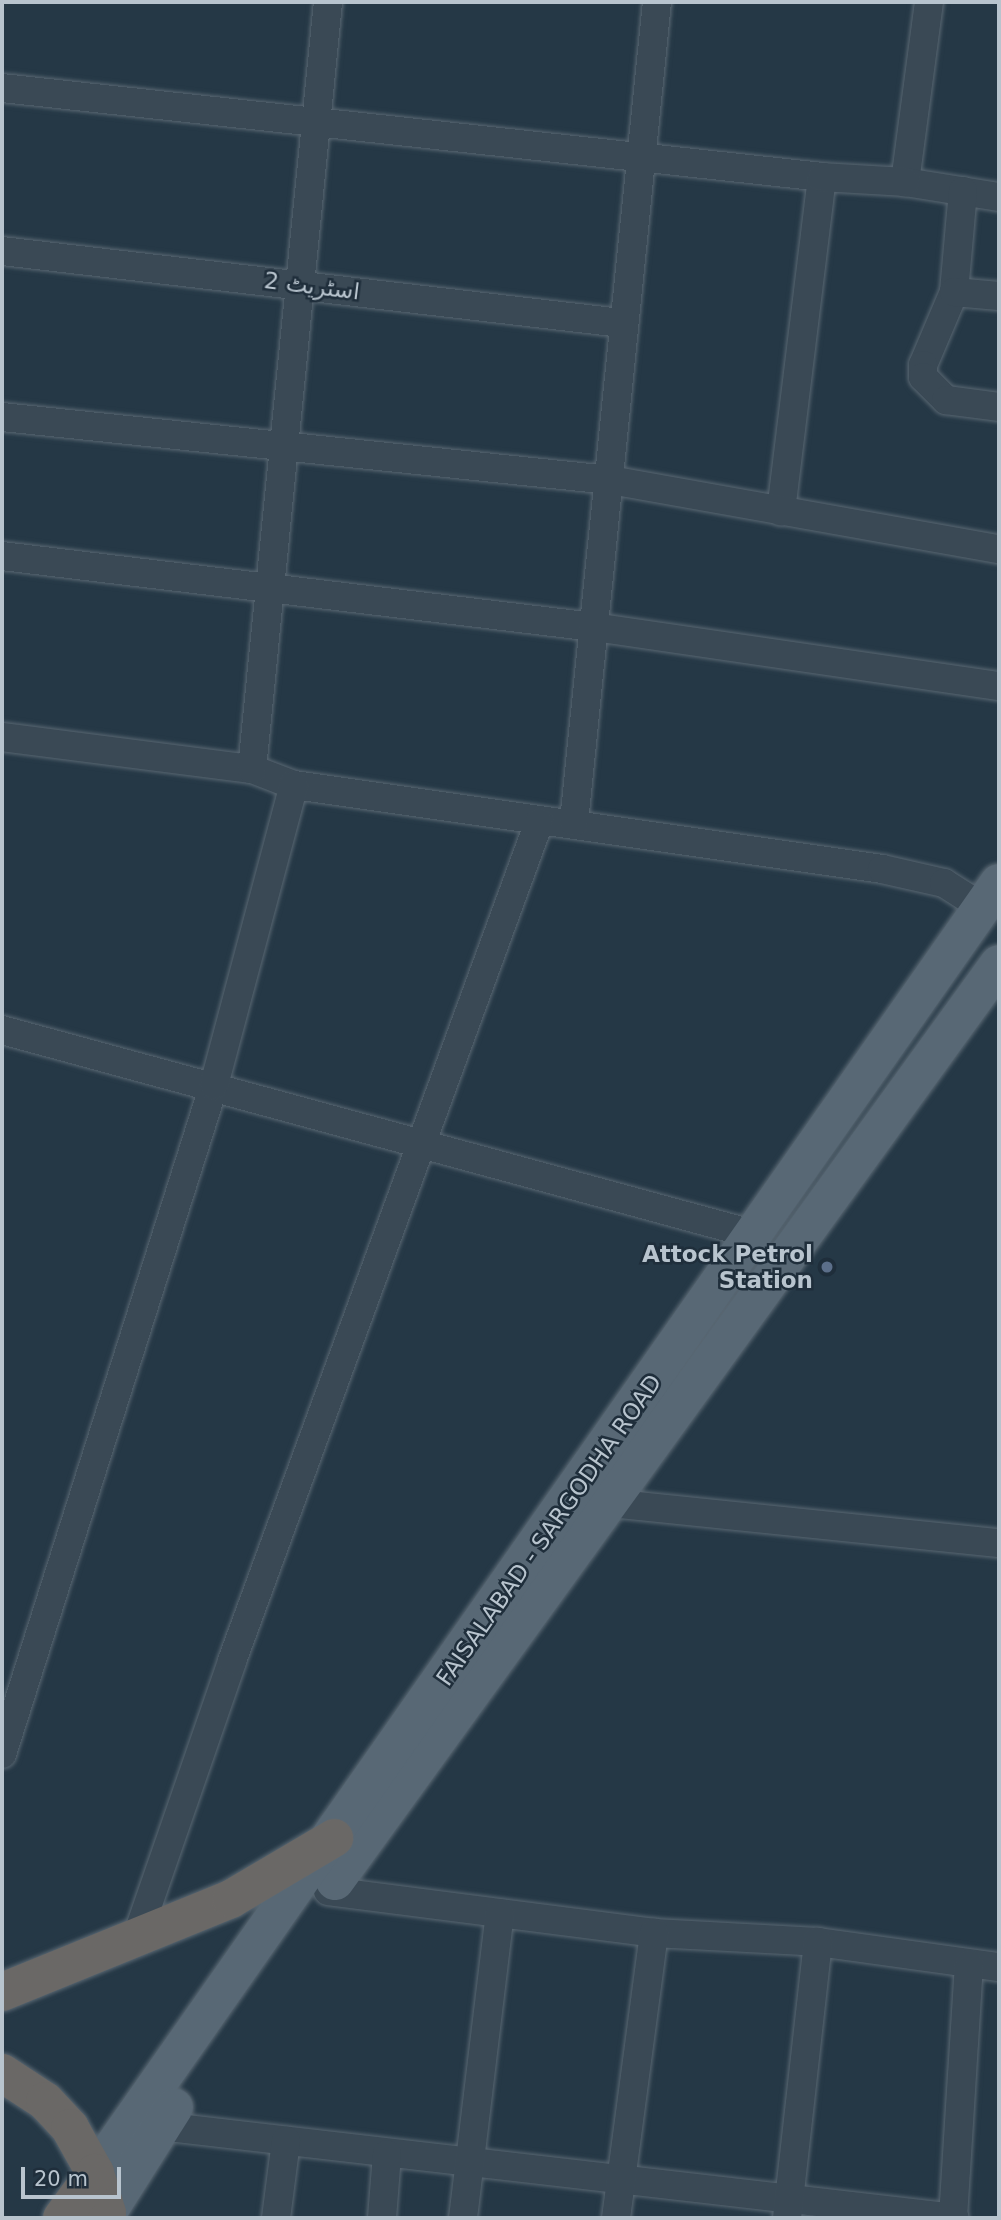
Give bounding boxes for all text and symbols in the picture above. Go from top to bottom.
street label: اسٹریٹ 2 [263,266,361,306]
place label: Attock Petrol Station [642,1240,813,1294]
marker: Attock Petrol Station [819,1259,835,1275]
street label: FAISALABAD - SARGODHA ROAD [431,1369,667,1691]
scale bar [24,2154,124,2198]
text: 20 m [34,2167,88,2191]

